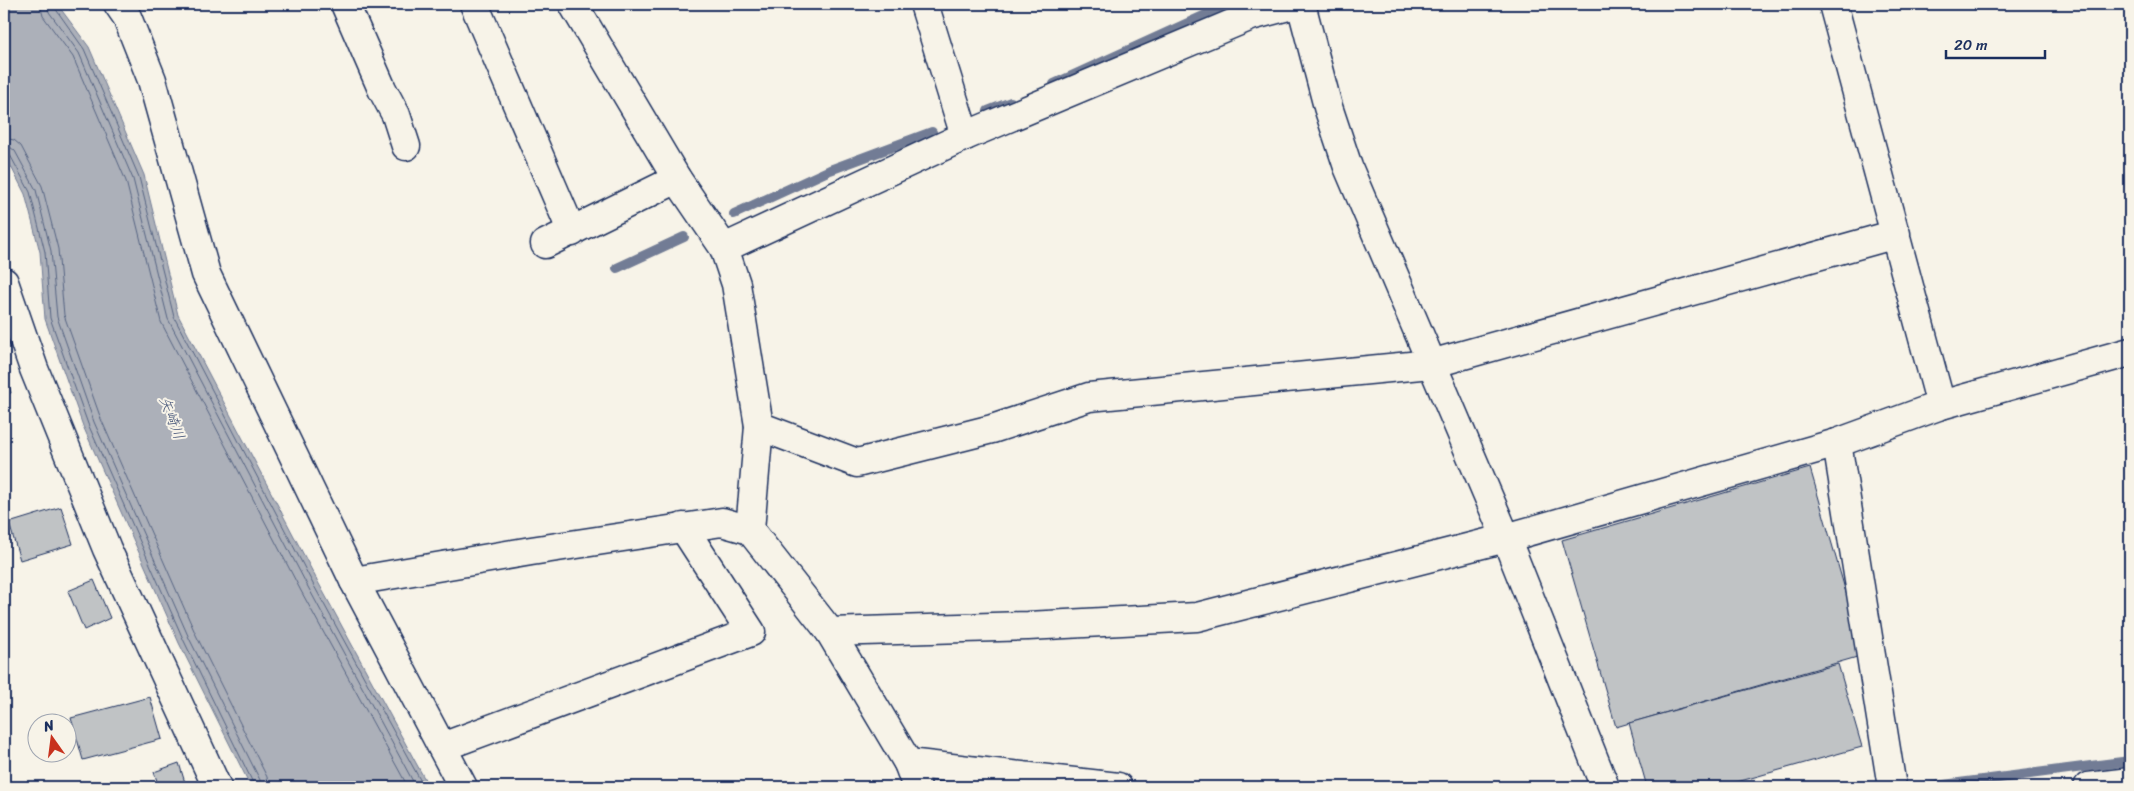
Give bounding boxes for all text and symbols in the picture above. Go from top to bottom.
scale bar [1946,28,2045,60]
text: 20 m [1954,32,1988,58]
water label: 矢崎川 [152,392,192,444]
text: N [40,712,57,739]
north arrow [28,714,78,764]

